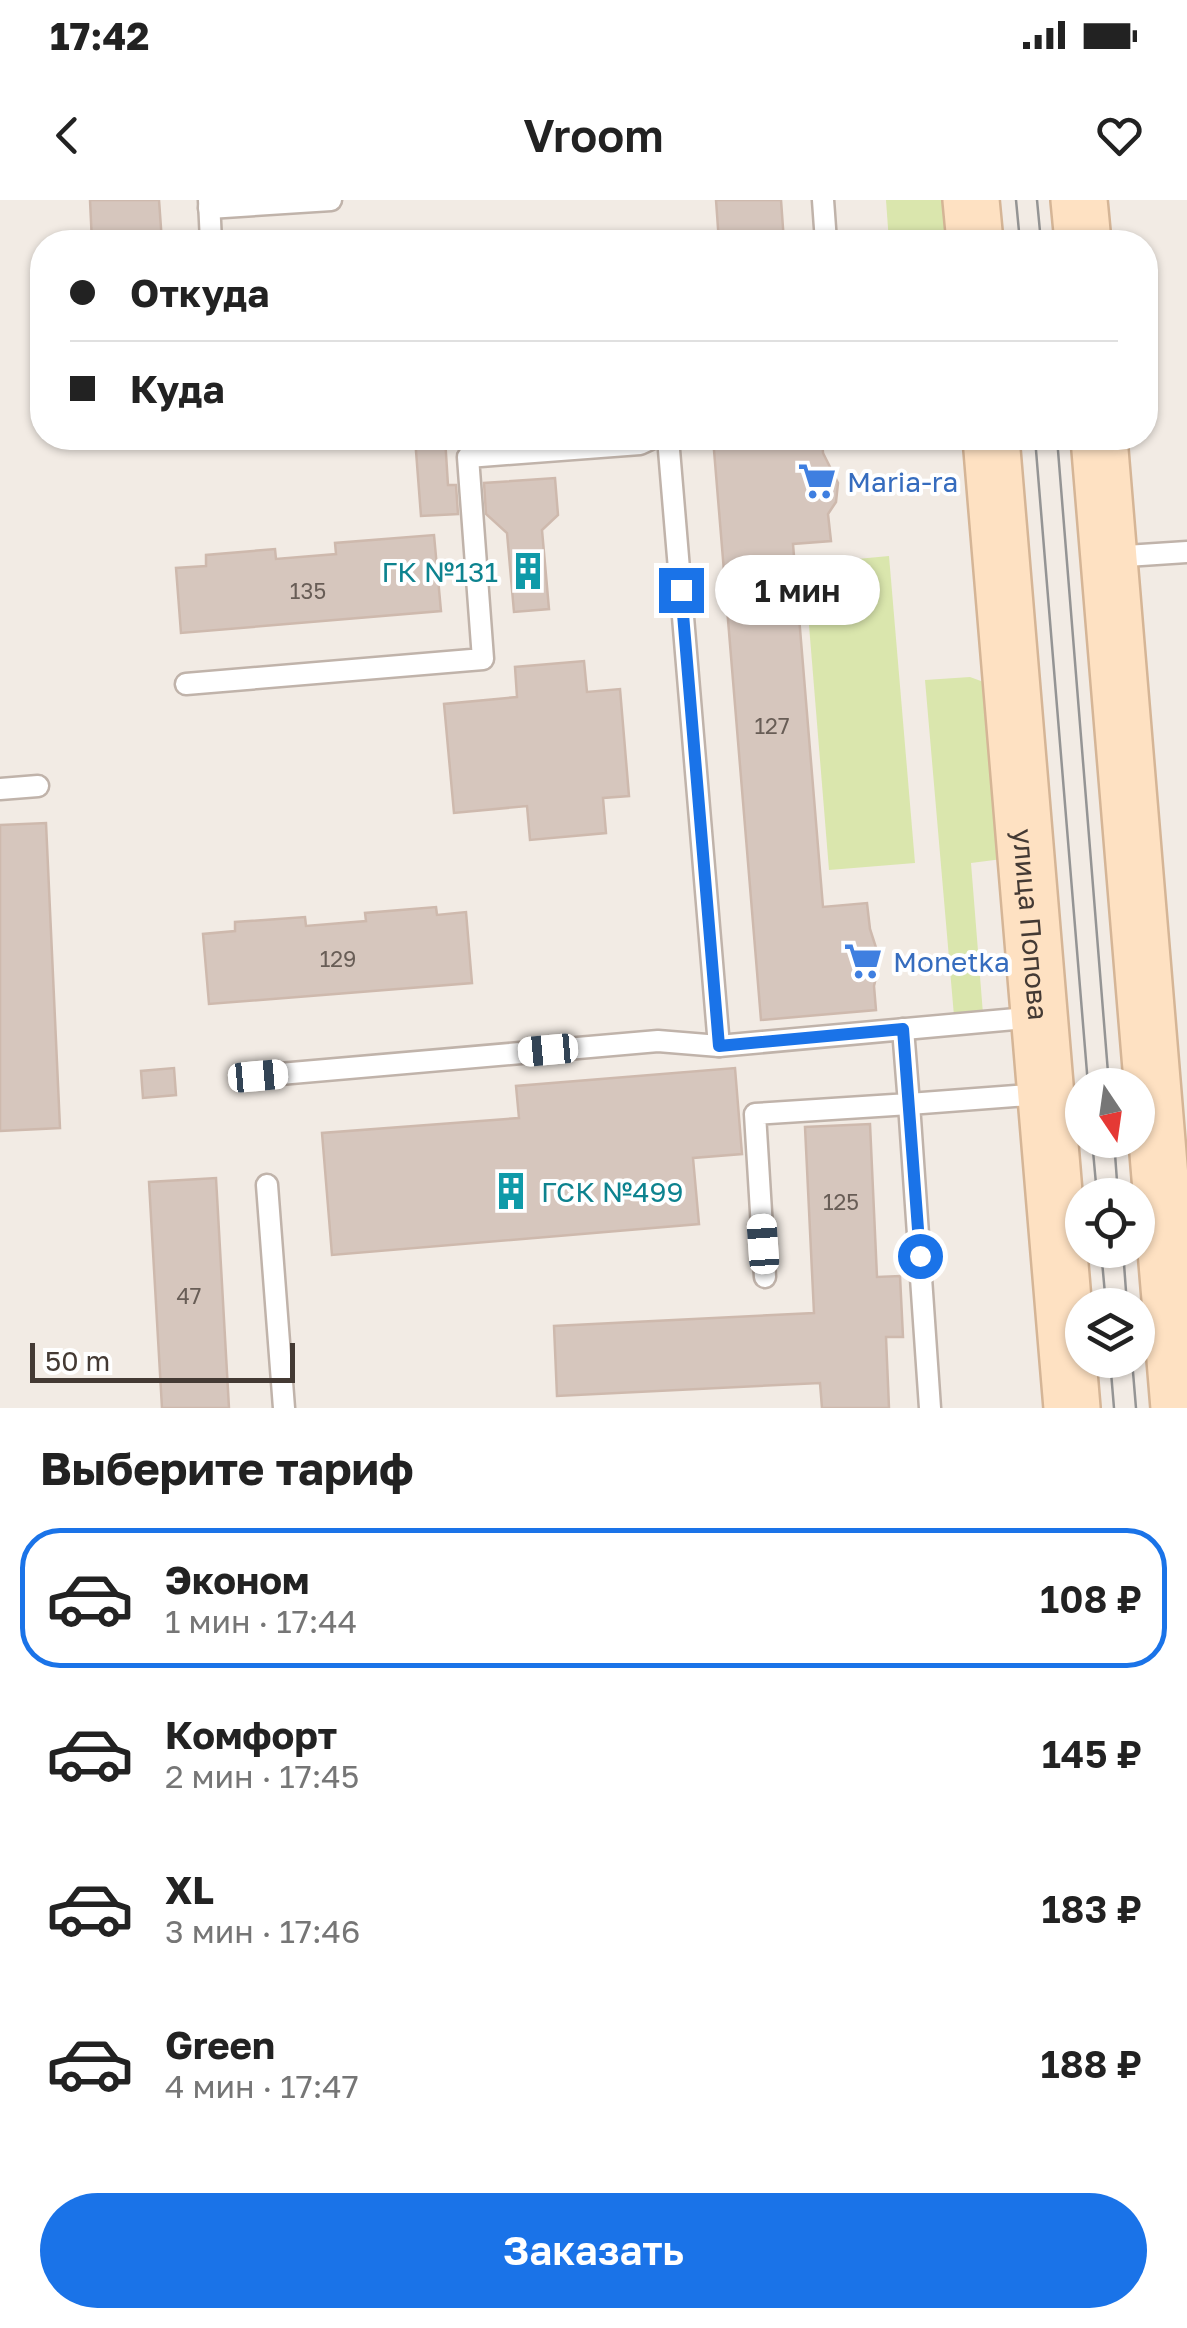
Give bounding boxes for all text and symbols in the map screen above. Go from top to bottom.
text: 17:42 [50,13,149,58]
icon: back [40,108,95,163]
text: Vroom [523,108,664,162]
icon: heart [1092,108,1147,163]
text: Откуда [130,270,269,315]
text: Куда [130,366,224,411]
supermarket icon: Maria-ra [796,460,838,502]
place label: Maria-ra [847,465,958,498]
building icon: ГК №131 [507,550,549,592]
place label: ГК №131 [382,555,498,588]
callout: 1 мин [716,555,881,625]
route end [659,568,704,613]
text: 1 мин [754,571,841,609]
house number: 135 [290,577,326,604]
house number: 127 [754,712,790,739]
street label: улица Попова [1007,827,1056,1021]
supermarket icon: Monetka [842,940,884,982]
house number: 129 [320,945,356,972]
place label: Monetka [893,945,1010,978]
car [517,1032,579,1068]
car [227,1058,289,1094]
north arrow [1065,1068,1155,1158]
map controls [1065,1068,1155,1378]
building icon: ГСК №499 [490,1170,532,1212]
place label: ГСК №499 [541,1175,683,1208]
button: locate [1065,1178,1155,1268]
house number: 125 [823,1188,859,1215]
car [746,1213,780,1275]
route start [898,1234,943,1279]
house number: 47 [176,1282,202,1309]
button: layers [1065,1288,1155,1378]
scale bar [30,1338,295,1382]
text: 50 m [45,1344,110,1377]
text: Выберите тариф [40,1441,414,1495]
icon: car [45,1553,135,1643]
text: Эконом [165,1557,309,1602]
text: 108 ₽ [1040,1576,1142,1621]
text: 1 мин · 17:44 [165,1602,357,1640]
icon: car [45,1708,135,1798]
text: Комфорт [165,1712,337,1757]
text: 145 ₽ [1042,1731,1142,1776]
text: 2 мин · 17:45 [165,1757,359,1795]
icon: car [45,1863,135,1953]
text: XL [165,1867,214,1912]
text: 183 ₽ [1041,1886,1142,1931]
text: 3 мин · 17:46 [165,1912,360,1950]
icon: car [45,2018,135,2108]
text: Green [165,2022,275,2067]
text: 188 ₽ [1041,2041,1142,2086]
text: 4 мин · 17:47 [165,2067,359,2105]
button: Заказать [40,2193,1147,2308]

